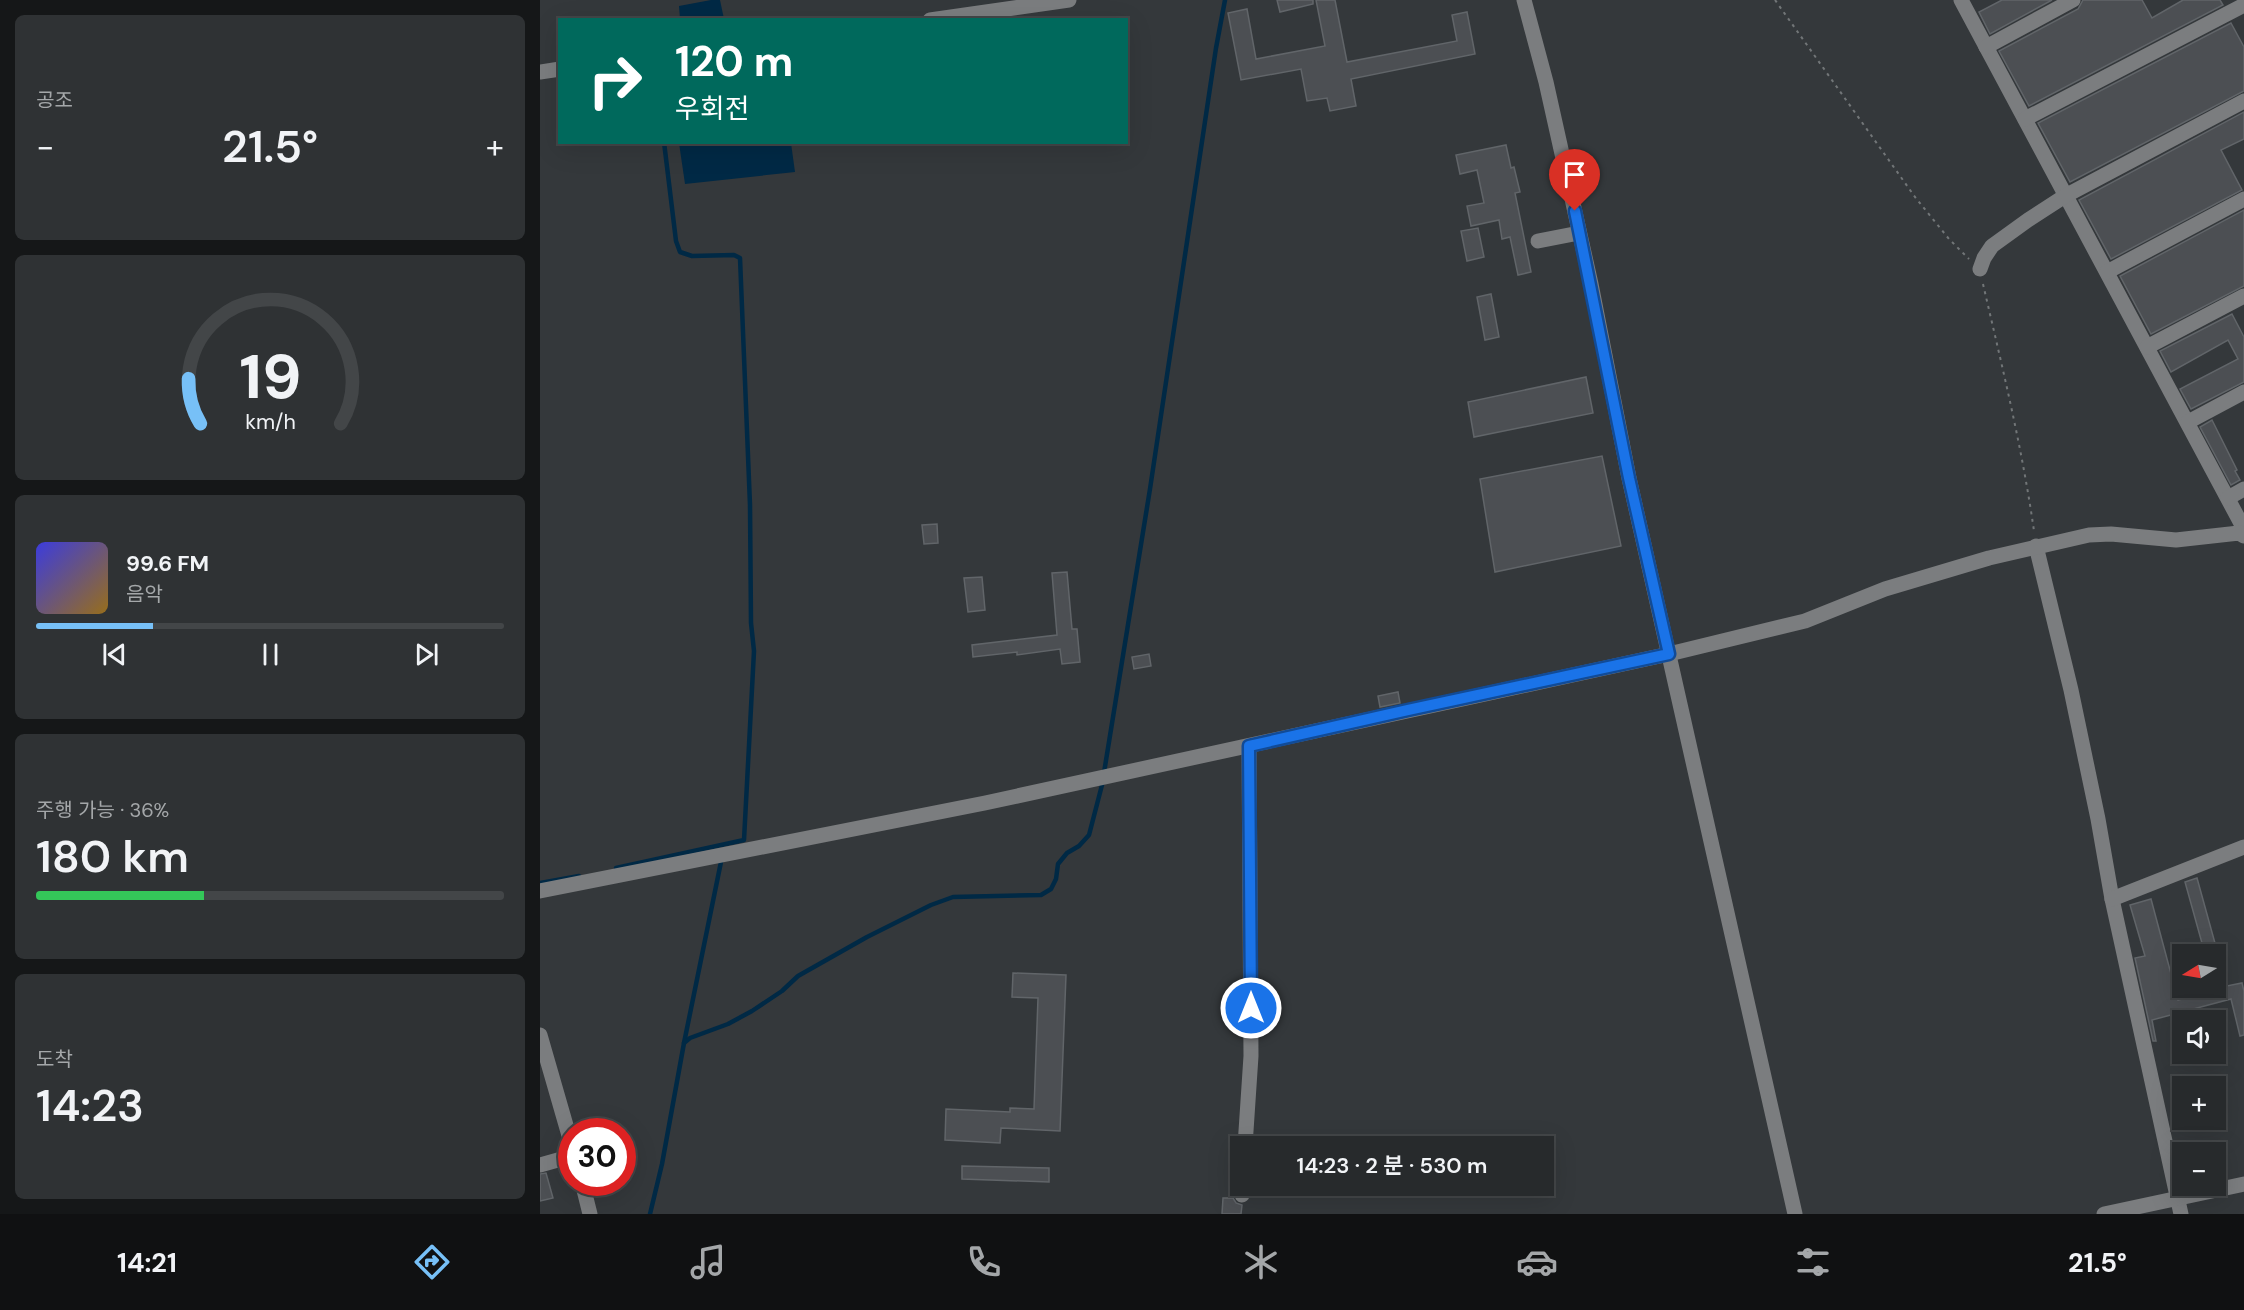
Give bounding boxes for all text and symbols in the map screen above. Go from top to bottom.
text: 120 m [675,34,793,89]
icon: right [576,42,654,120]
text: 공조 [36,87,73,113]
text: 우회전 [675,91,750,126]
text: 21.5° [222,117,318,176]
text: − [36,125,54,168]
text: + [486,125,504,168]
pin [1549,149,1600,211]
icon: arrive [1558,158,1591,191]
text: 19 [239,336,301,417]
text: km/h [245,409,295,437]
text: 99.6 FM [126,549,209,578]
text: 음악 [126,581,163,607]
icon: previous [98,638,131,671]
icon: pause [254,638,287,671]
icon: next [410,638,443,671]
text: 주행 가능 · 36% [36,797,169,823]
text: 180 km [36,827,189,886]
north arrow [2172,944,2226,998]
map controls [2172,944,2226,1196]
position arrow [1219,976,1283,1040]
button: sound [2172,1010,2226,1064]
text: 도착 [36,1046,73,1072]
text: 14:23 [36,1076,144,1135]
button: + [2172,1076,2226,1130]
speed limit sign: 30 [558,1118,636,1196]
button: − [2172,1142,2226,1196]
text: 14:23 · 2 분 · 530 m [1297,1151,1487,1180]
icon: directions [411,1241,453,1283]
icon: music [687,1241,729,1283]
icon: phone [963,1241,1005,1283]
icon: climate [1240,1241,1282,1283]
icon: car [1516,1241,1558,1283]
icon: filters [1792,1241,1834,1283]
text: 14:21 [117,1245,177,1280]
text: 21.5° [2068,1245,2127,1280]

